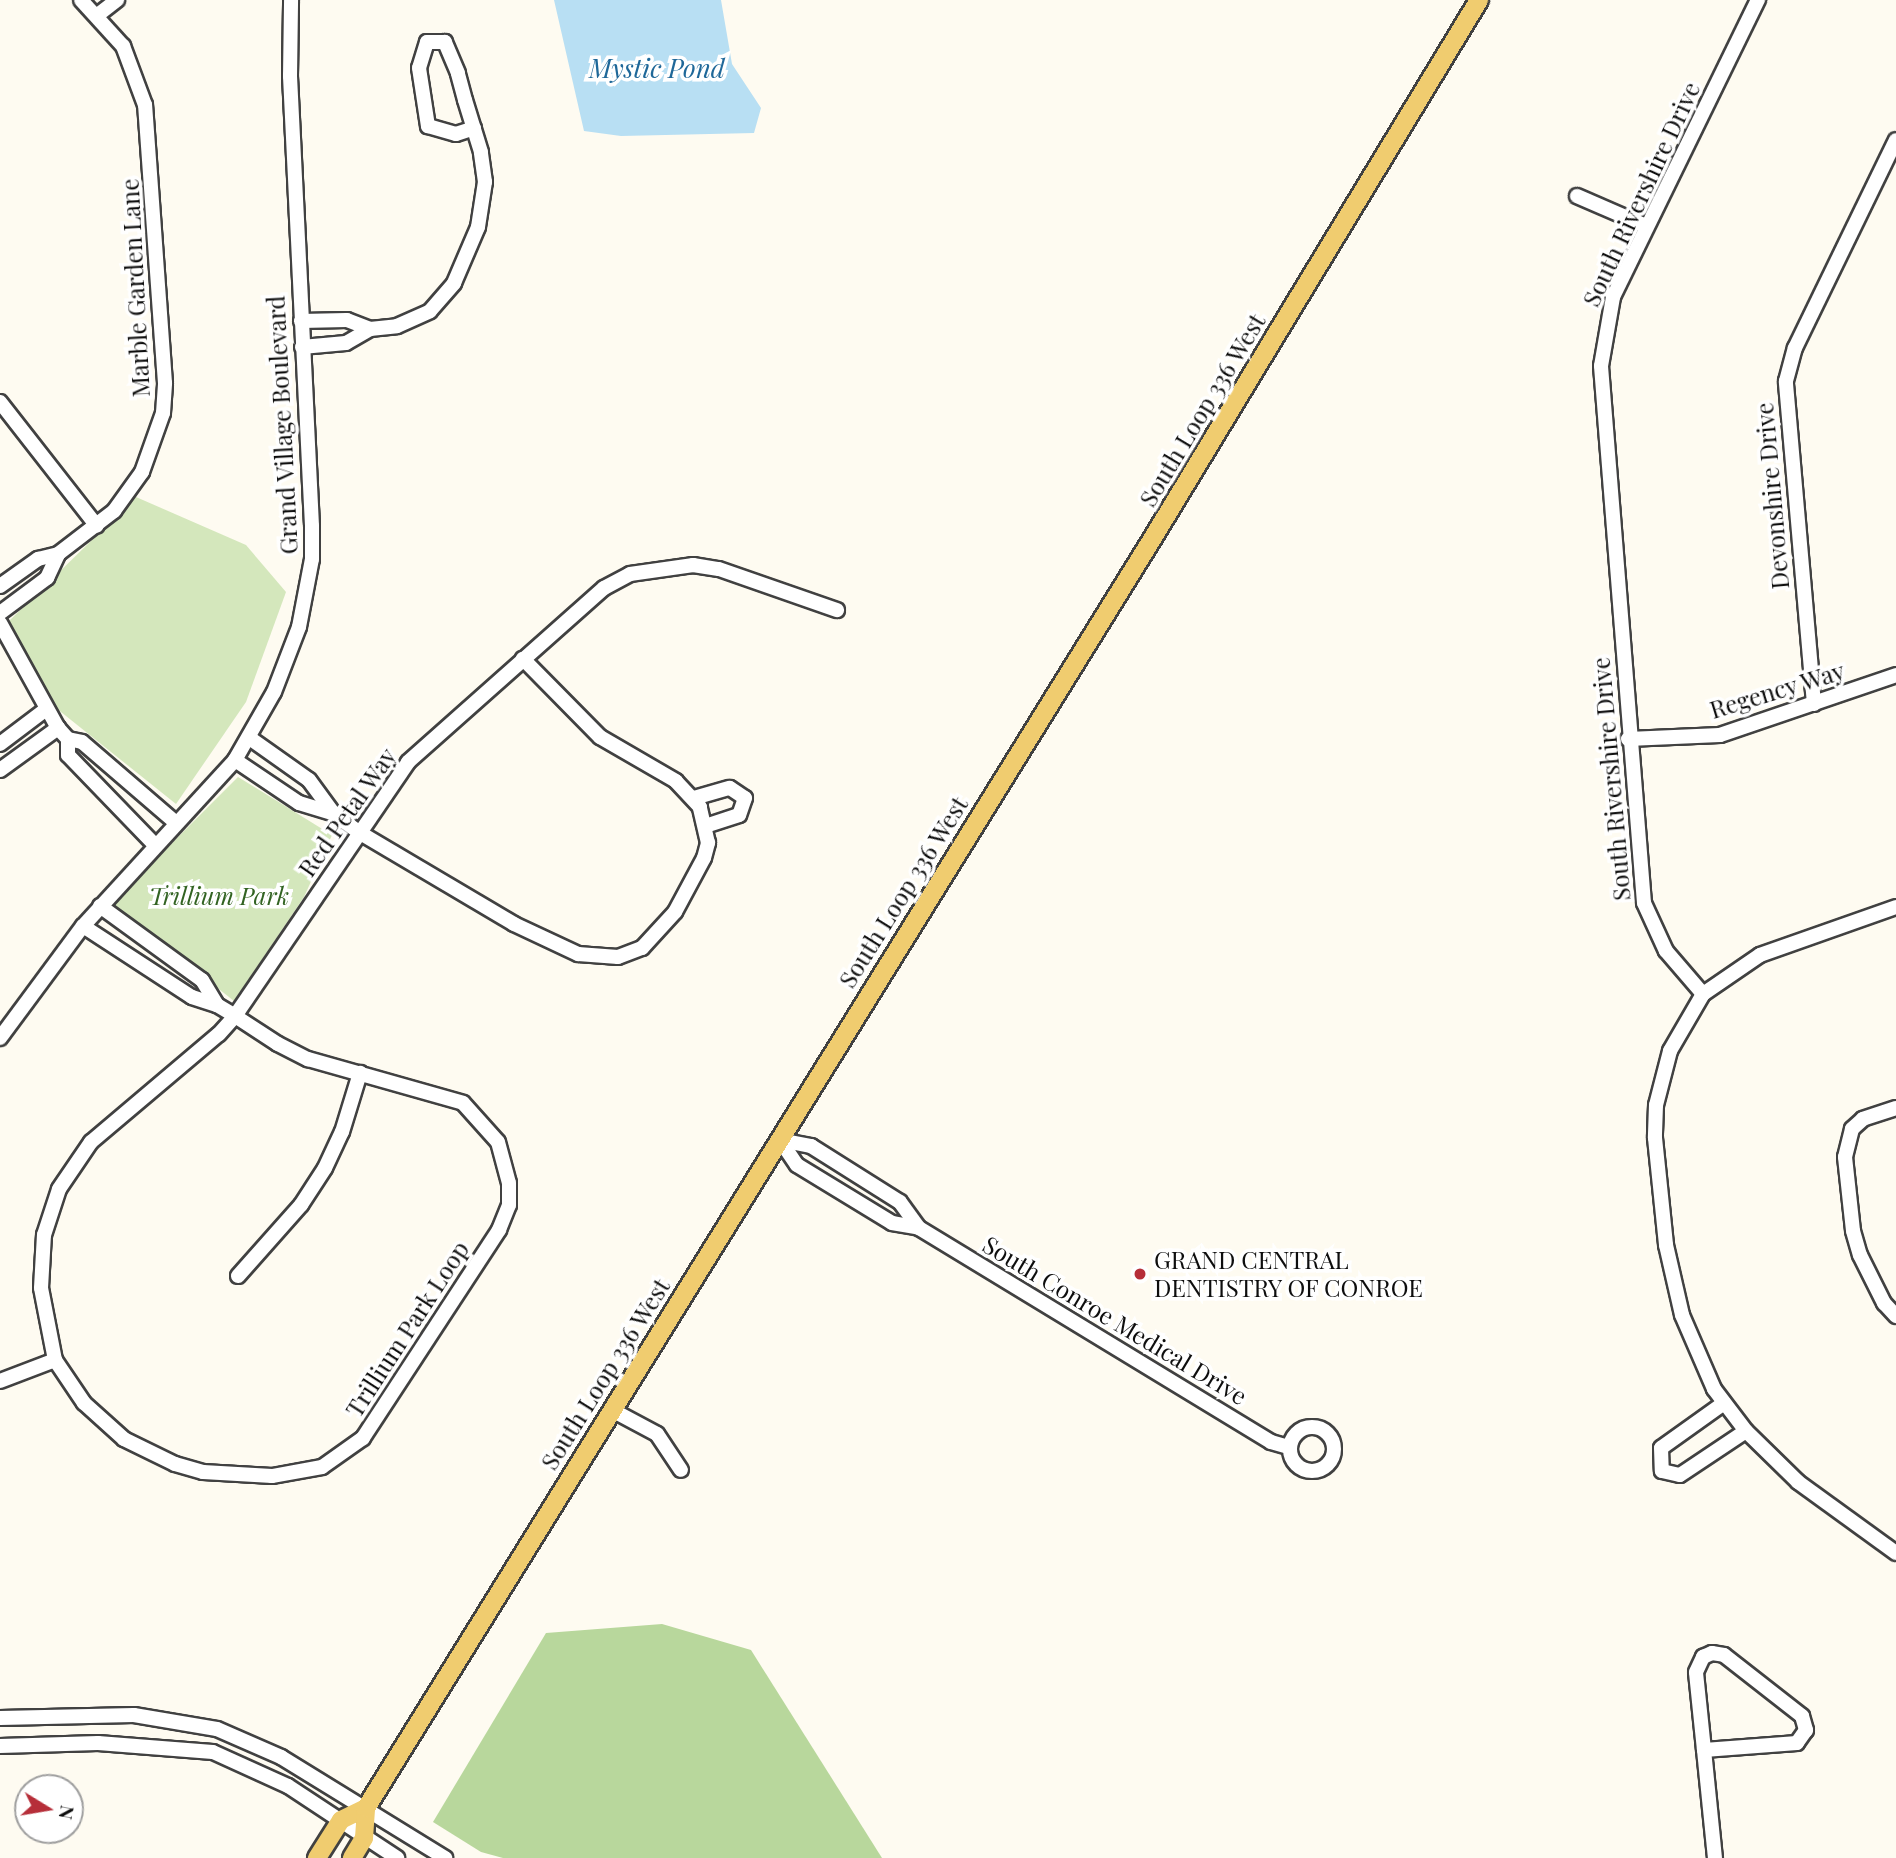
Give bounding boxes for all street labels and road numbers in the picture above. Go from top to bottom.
street label: South Rivershire Drive [1576,77,1706,311]
street label: Marble Garden Lane [115,178,155,398]
street label: Grand Village Boulevard [261,294,303,556]
street label: South Loop 336 West [1133,308,1271,512]
street label: Devonshire Drive [1749,401,1795,591]
street label: South Rivershire Drive [1586,656,1636,902]
street label: Regency Way [1705,656,1849,724]
street label: Red Petal Way [292,742,402,882]
street label: South Loop 336 West [832,791,974,993]
street label: South Conroe Medical Drive [978,1230,1252,1410]
street label: Trillium Park Loop [339,1236,475,1422]
street label: South Loop 336 West [534,1273,676,1475]

